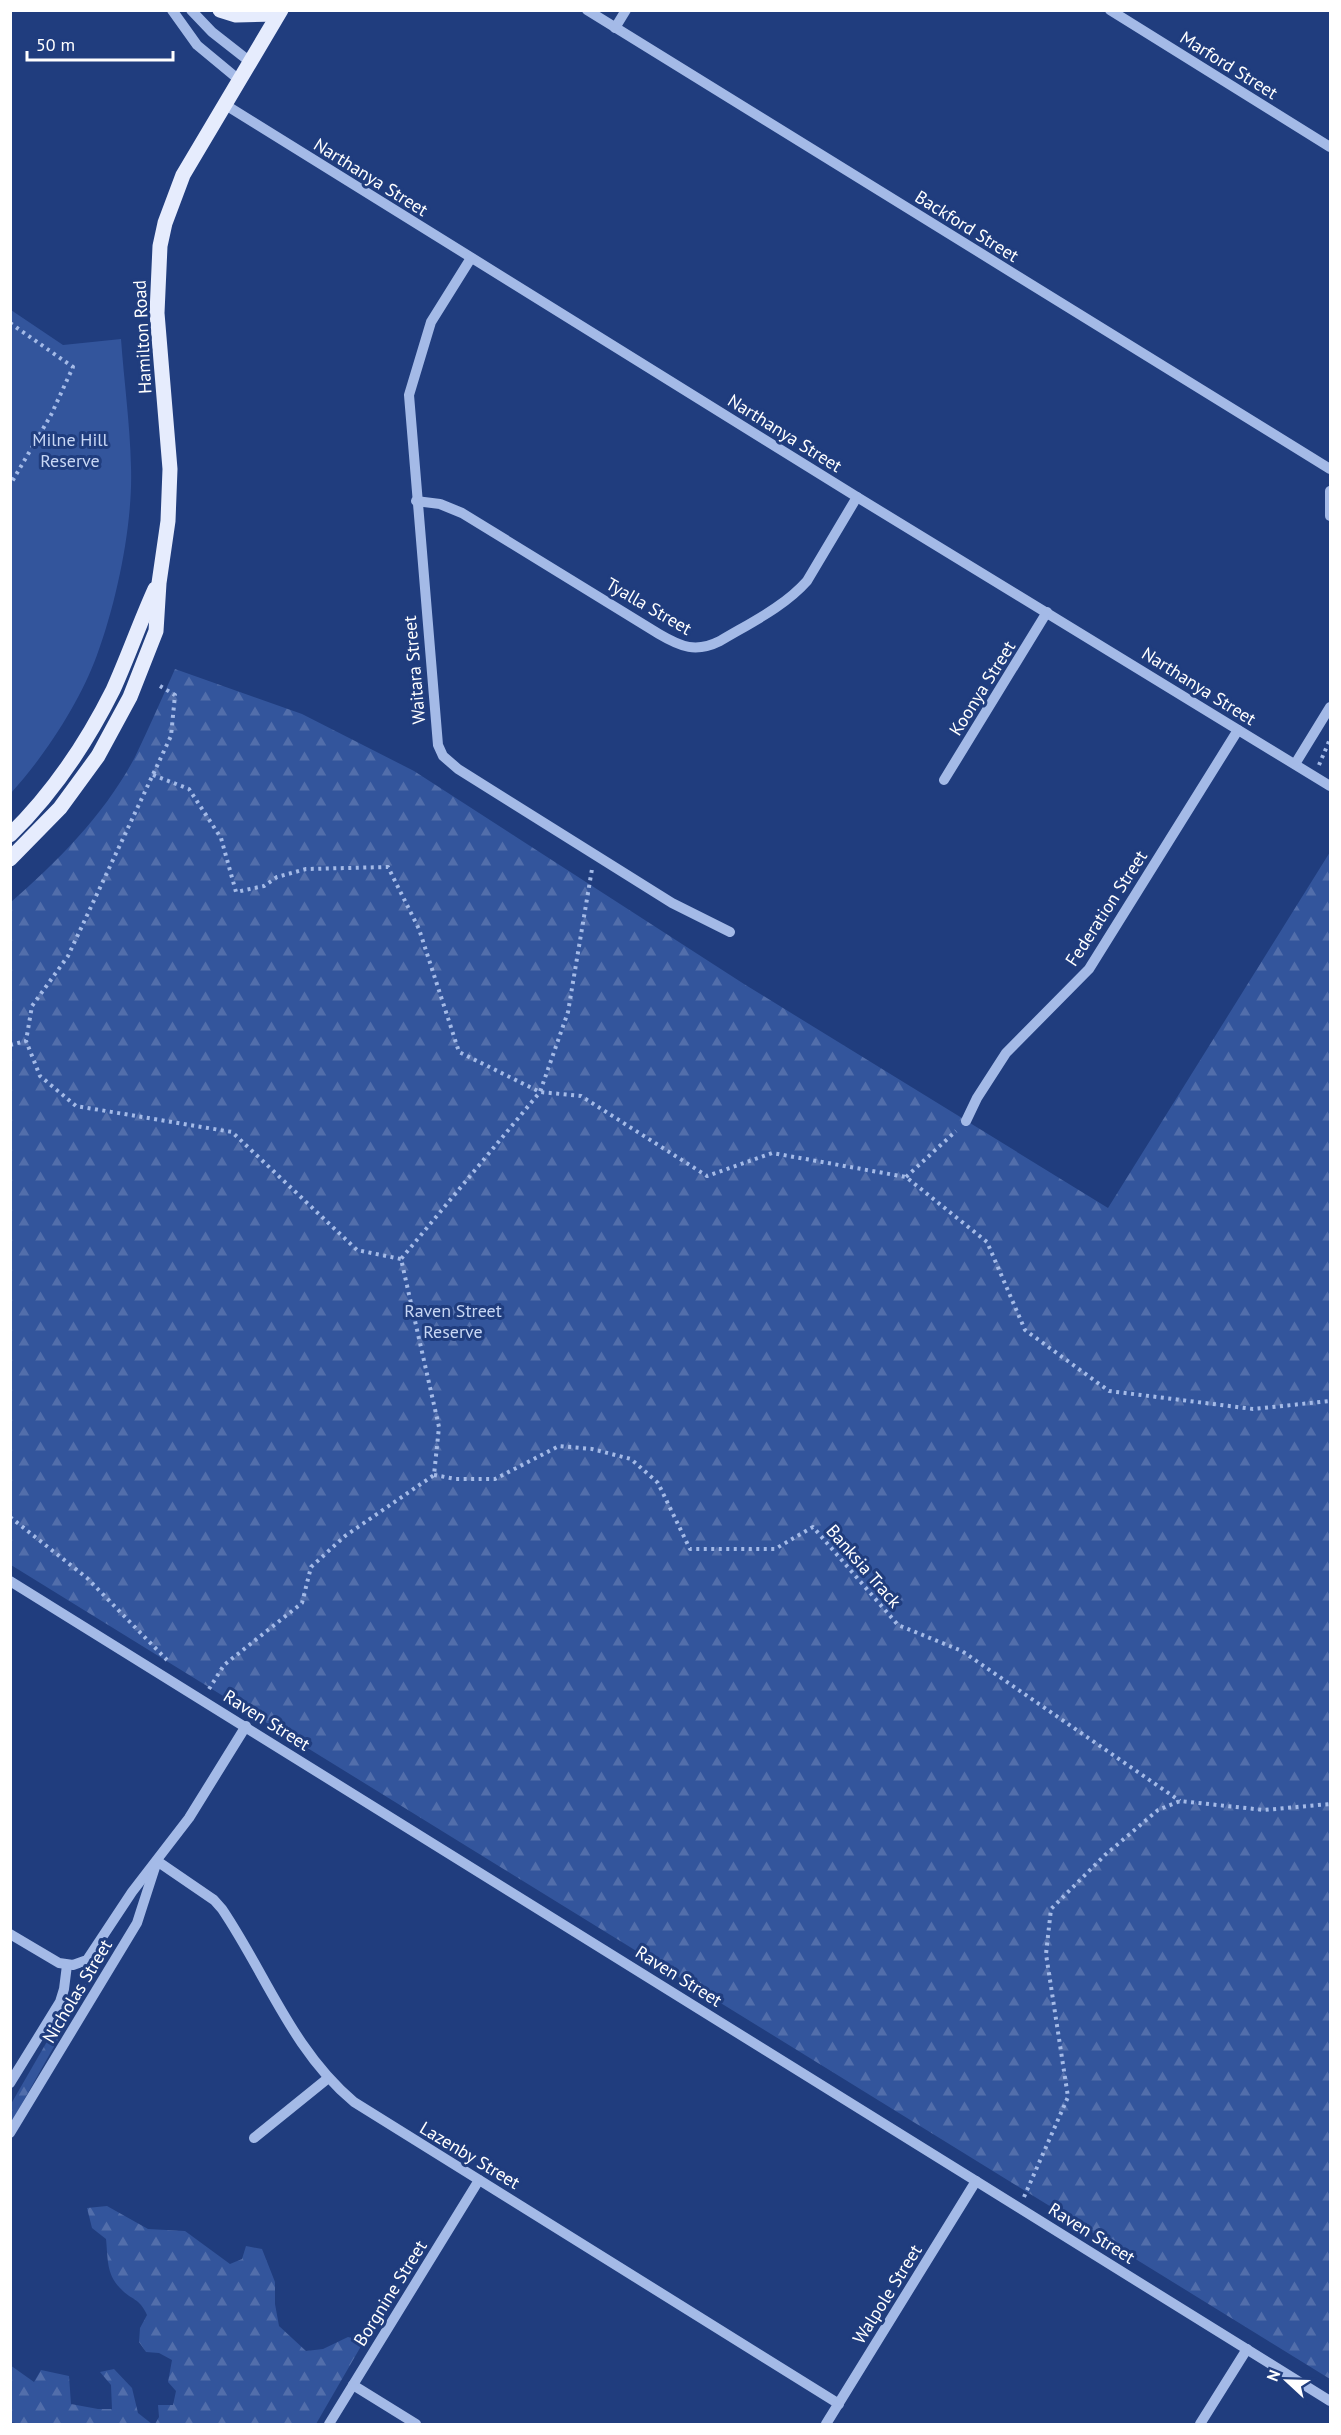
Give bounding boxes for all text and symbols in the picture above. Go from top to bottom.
scale bar [27,24,172,62]
street label: Marford Street [1176,26,1282,104]
text: 50 m [36,33,75,56]
street label: Narthanya Street [310,133,432,221]
street label: Backford Street [911,185,1023,267]
street label: Hamilton Road [128,279,156,395]
street label: Narthanya Street [724,389,846,477]
park label: Milne Hill Reserve [32,428,109,472]
street label: Tyalla Street [602,572,696,640]
street label: Waitara Street [398,615,430,725]
street label: Koonya Street [944,636,1020,740]
street label: Narthanya Street [1138,642,1260,730]
street label: Federation Street [1060,846,1152,970]
park label: Raven Street Reserve [404,1299,502,1343]
street label: Banksia Track [821,1519,907,1613]
street label: Raven Street [219,1684,315,1756]
street label: Nicholas Street [37,1935,117,2047]
street label: Raven Street [631,1940,727,2012]
street label: Lazenby Street [416,2116,524,2194]
street label: Raven Street [1044,2197,1140,2269]
street label: Borgnine Street [348,2236,432,2350]
street label: Walpole Street [847,2240,927,2348]
north arrow [1257,2351,1317,2411]
text: N [1262,2367,1284,2384]

